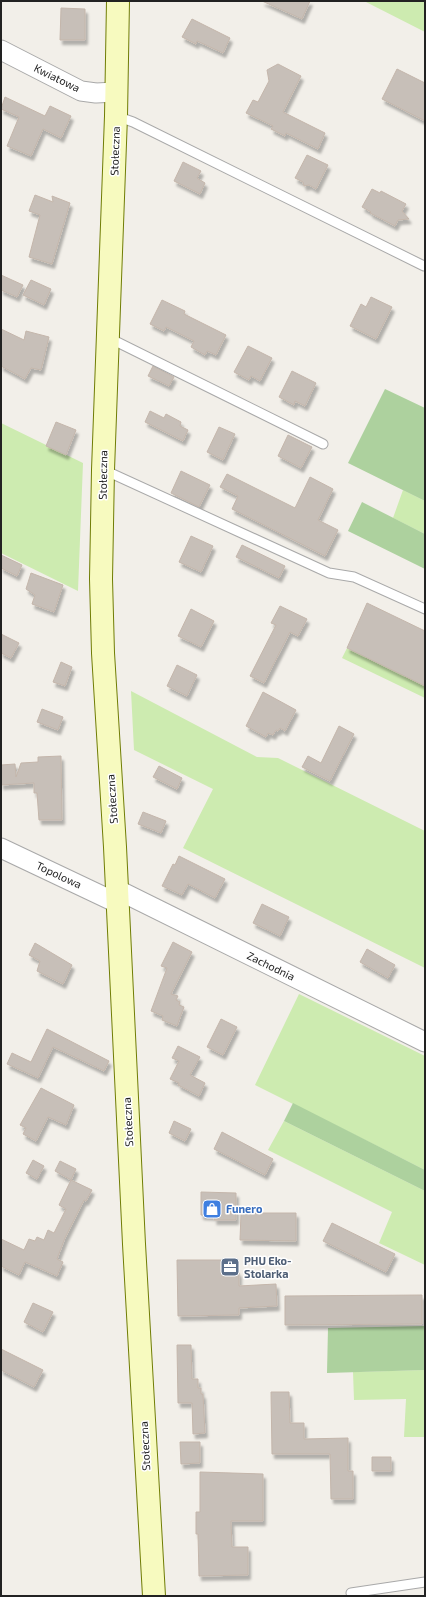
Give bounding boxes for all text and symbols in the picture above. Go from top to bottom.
street label: Kwiatowa [32,61,82,94]
street label: Stołeczna [107,126,122,176]
street label: Stołeczna [96,450,109,500]
street label: Stołeczna [103,774,120,824]
street label: Topolowa [34,858,84,891]
street label: Zachodnia [245,948,297,983]
street label: Stołeczna [120,1097,135,1147]
shop icon: Funero [201,1198,223,1220]
place label: Funero [226,1202,263,1215]
place label: PHU Eko- Stolarka [244,1254,292,1280]
office icon: PHU Eko- Stolarka [219,1256,241,1278]
street label: Stołeczna [137,1421,152,1471]

